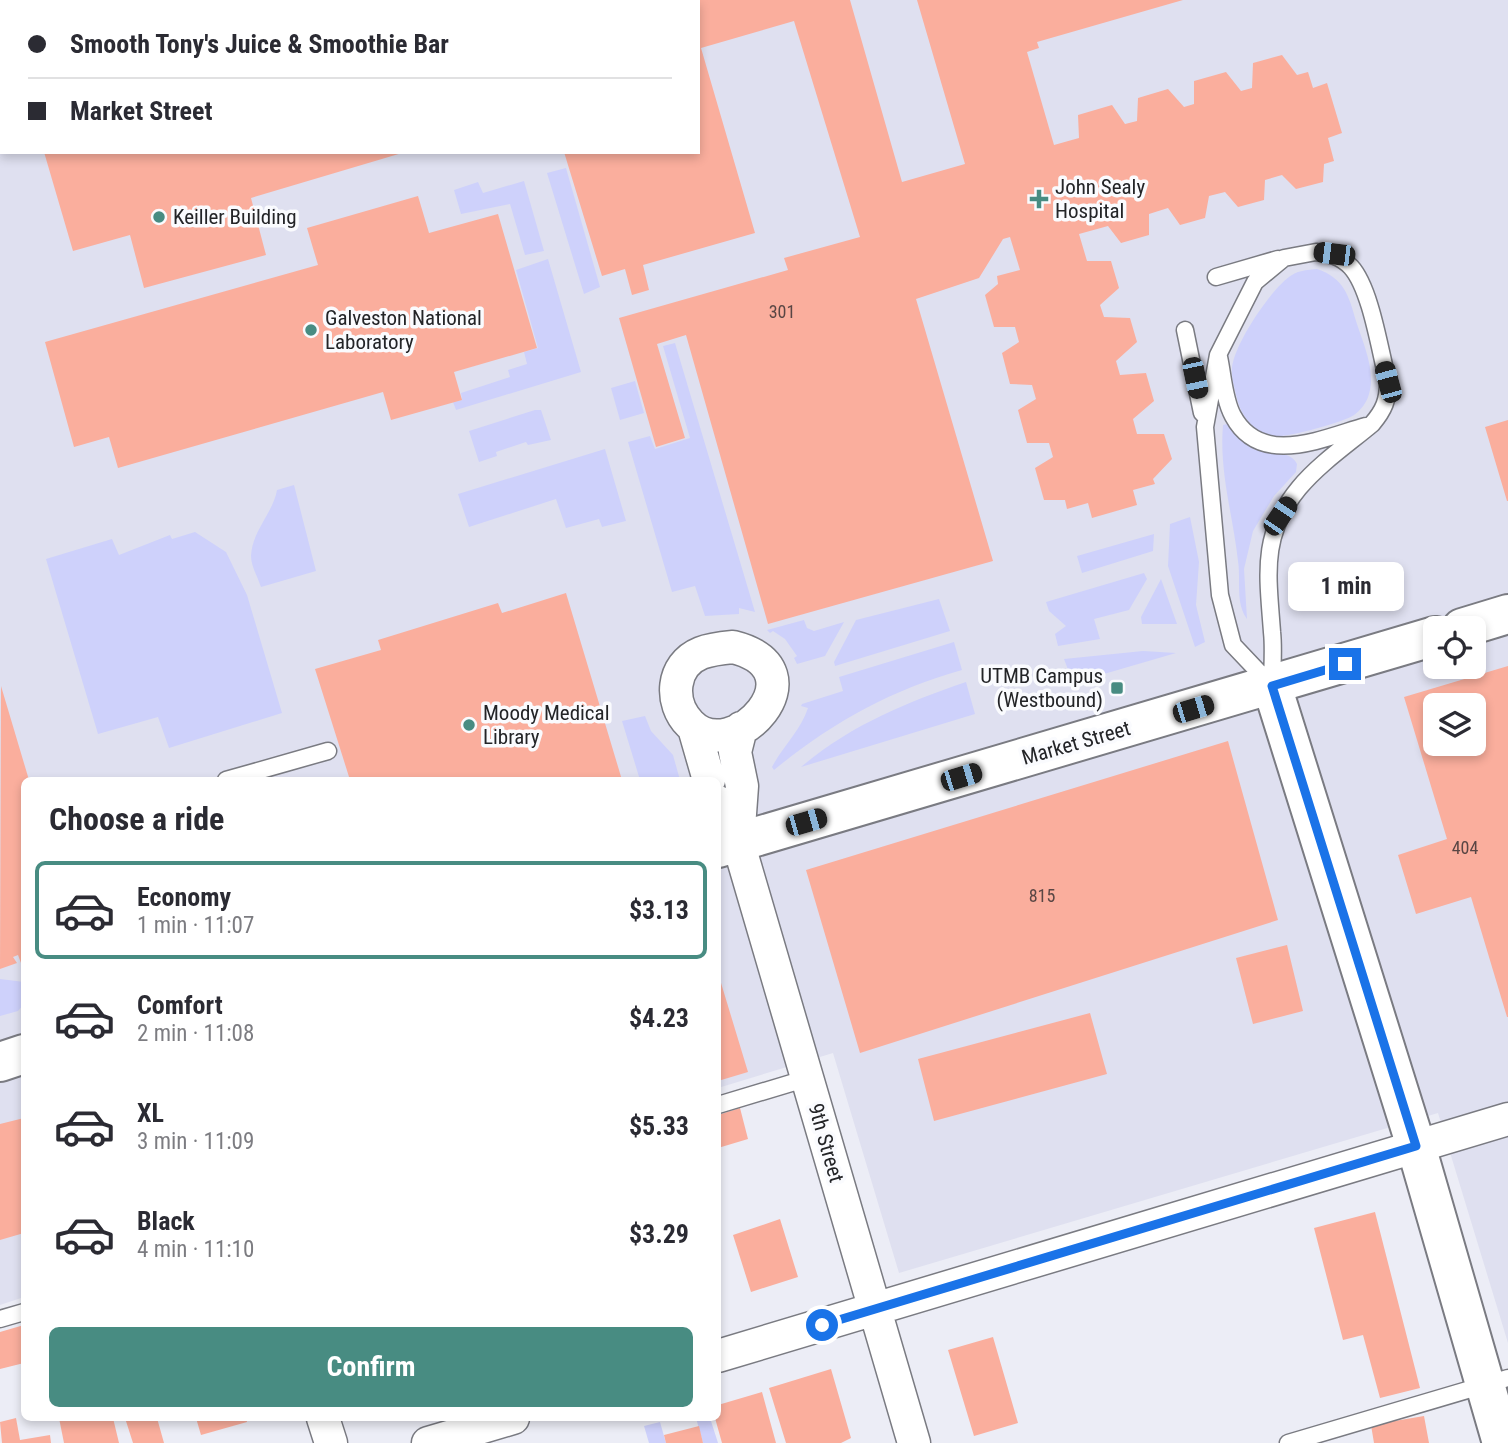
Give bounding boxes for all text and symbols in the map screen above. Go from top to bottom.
text: Smooth Tony's Juice & Smoothie Bar [70,29,449,59]
text: Market Street [70,96,212,126]
place label: John Sealy Hospital [1055,175,1145,223]
marker: John Sealy Hospital [1029,189,1049,209]
place label: Keiller Building [173,205,297,229]
marker: Keiller Building [151,209,167,225]
car [1312,241,1357,267]
house number: 301 [769,301,795,322]
place label: Galveston National Laboratory [325,306,482,354]
marker: Galveston National Laboratory [303,322,319,338]
car [1181,355,1210,401]
car [1373,359,1404,405]
car [1260,493,1301,539]
callout: 1 min [1287,562,1403,612]
text: 1 min [1320,573,1372,600]
map controls [1423,616,1486,756]
button: locate [1423,616,1486,679]
route end [1329,648,1361,680]
place label: UTMB Campus (Westbound) [980,664,1103,712]
marker: UTMB Campus (Westbound) [1109,680,1125,696]
car [1170,693,1217,725]
button: layers [1423,693,1486,756]
place label: Moody Medical Library [483,701,609,749]
street label: Market Street [1019,716,1133,770]
marker: Moody Medical Library [461,717,477,733]
car [938,761,985,793]
text: Choose a ride [49,800,224,838]
car [783,806,830,838]
house number: 404 [1452,837,1478,858]
icon: car [53,879,116,942]
text: Economy [137,882,231,912]
house number: 815 [1029,885,1055,906]
text: $3.13 [629,895,689,925]
text: 1 min · 11:07 [137,912,254,939]
icon: car [53,987,116,1050]
text: Comfort [137,990,223,1020]
text: $4.23 [629,1003,689,1033]
text: 2 min · 11:08 [137,1020,254,1047]
icon: car [53,1095,116,1158]
text: XL [137,1098,164,1128]
street label: 9th Street [803,1101,849,1185]
text: $5.33 [629,1111,689,1141]
text: 3 min · 11:09 [137,1128,254,1155]
icon: car [53,1203,116,1266]
text: Black [137,1206,195,1236]
text: $3.29 [629,1219,689,1249]
text: 4 min · 11:10 [137,1236,254,1263]
route start [806,1309,838,1341]
button: Confirm [49,1327,693,1407]

